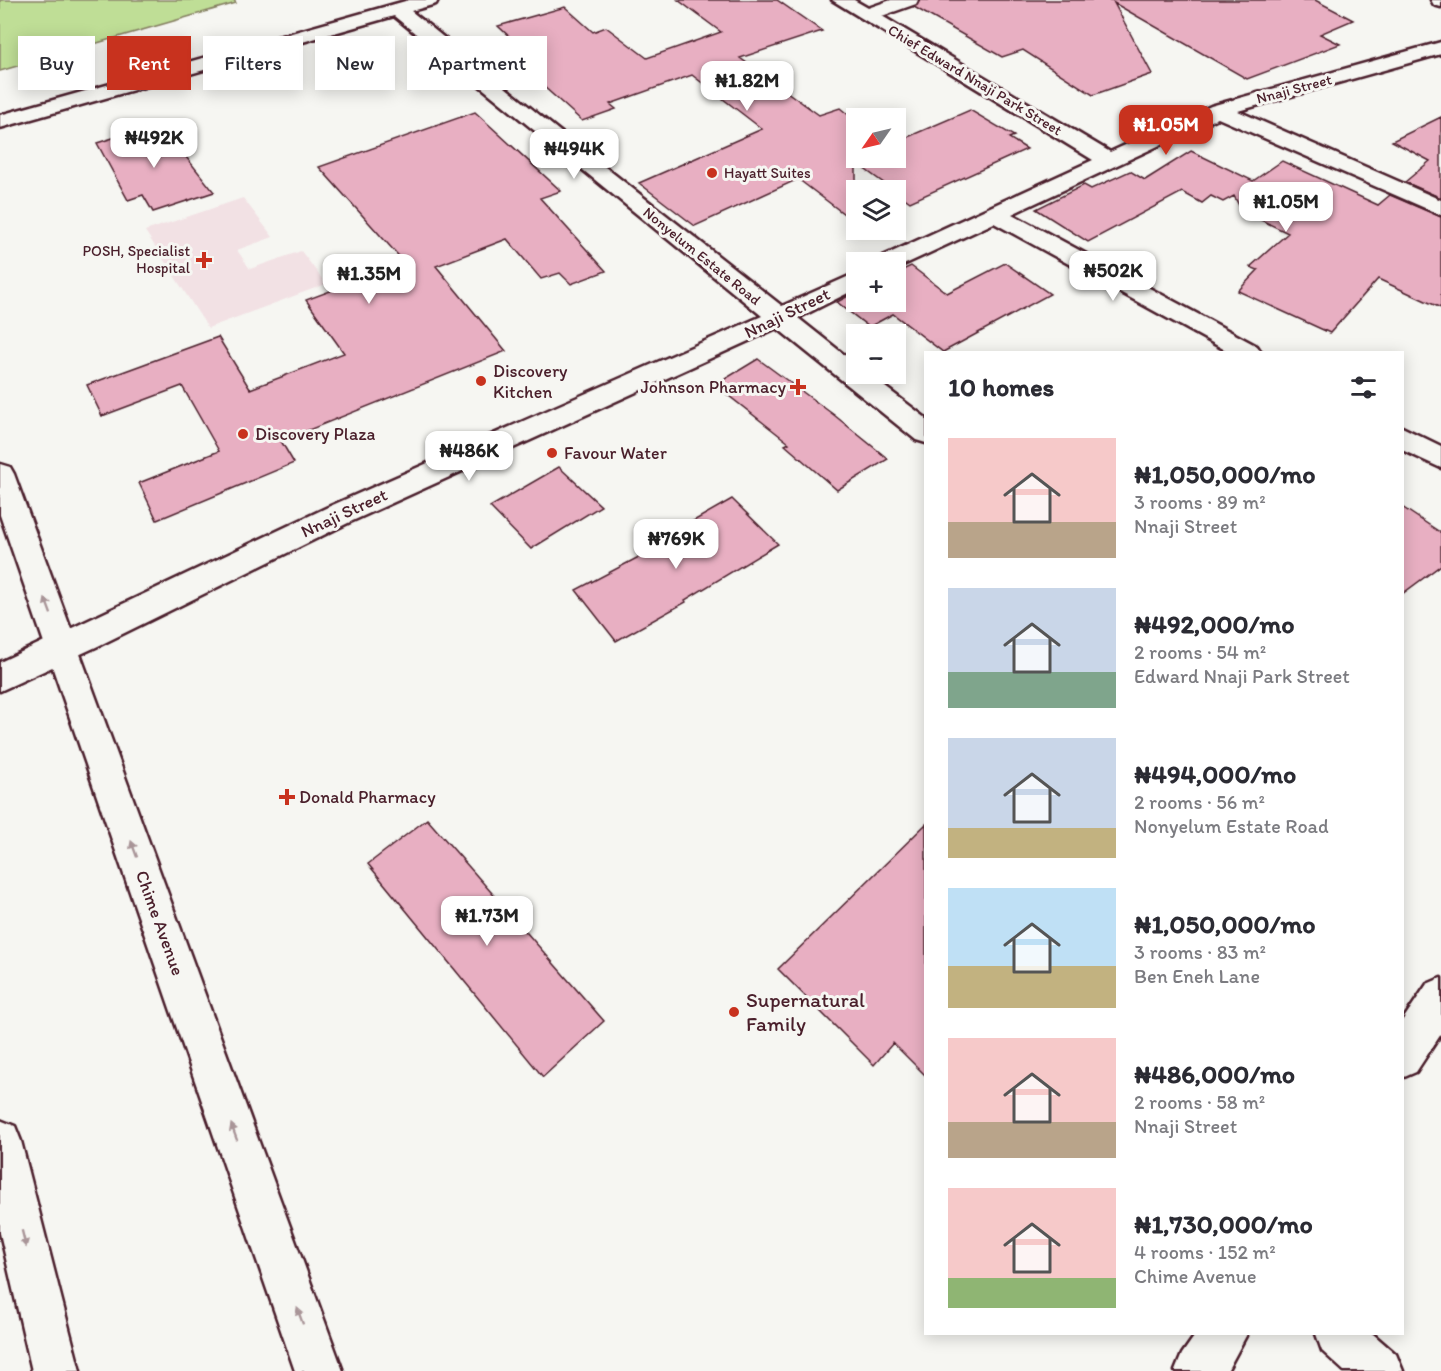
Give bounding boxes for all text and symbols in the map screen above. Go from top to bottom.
street label: Chief Edward Nnaji Park Street [885,21,1066,139]
chip: Buy [18,36,95,90]
chip: Rent [107,36,191,90]
chip: Filters [203,36,303,90]
chip: New [315,36,395,90]
chip: Apartment [407,36,547,90]
pin: ₦1.82M [698,61,796,112]
text: ₦1.82M [715,68,779,92]
street label: Nnaji Street [1254,70,1334,108]
pin: ₦1.05M [1117,105,1215,156]
north arrow [846,108,906,168]
map controls [846,108,906,384]
text: ₦1.05M [1133,112,1199,136]
pin: ₦492K [112,118,196,169]
text: ₦492K [124,125,184,149]
pin: ₦494K [532,129,616,180]
text: ₦494K [544,136,604,160]
place label: Hayatt Suites [724,164,811,182]
marker: Hayatt Suites [705,166,719,180]
button: layers [846,180,906,240]
pin: ₦1.05M [1237,182,1335,233]
text: ₦1.05M [1253,189,1319,213]
street label: Nonyelum Estate Road [640,203,764,309]
place label: POSH, Specialist Hospital [82,242,191,277]
marker: POSH, Specialist Hospital [195,251,213,269]
pin: ₦502K [1071,251,1155,302]
button: + [846,252,906,312]
pin: ₦1.35M [320,254,418,305]
text: ₦502K [1083,258,1143,282]
text: ₦1.35M [337,261,401,285]
street label: Nnaji Street [740,283,834,343]
button: − [846,324,906,384]
place label: Discovery Kitchen [493,360,568,403]
text: 10 homes [948,371,1054,403]
icon: filters [1347,371,1380,404]
marker: Discovery Kitchen [474,374,488,388]
place label: Johnson Pharmacy [640,376,786,398]
marker: Johnson Pharmacy [791,380,805,394]
place label: Discovery Plaza [255,423,376,445]
marker: Discovery Plaza [236,427,250,441]
pin: ₦486K [427,431,511,482]
text: ₦486K [439,438,499,462]
place label: Favour Water [564,442,668,464]
marker: Favour Water [545,446,559,460]
text: ₦1,050,000/mo [1134,458,1315,490]
icon: home [996,462,1068,534]
street label: Nnaji Street [297,483,391,543]
text: 3 rooms · 89 m² [1134,490,1266,514]
text: Nnaji Street [1134,514,1237,538]
pin: ₦769K [634,519,718,570]
text: ₦769K [647,526,705,550]
one-way arrow [42,597,52,615]
text: ₦492,000/mo [1134,608,1294,640]
icon: home [996,612,1068,684]
text: 2 rooms · 54 m² [1134,640,1266,664]
text: Edward Nnaji Park Street [1134,664,1350,688]
text: ₦494,000/mo [1134,758,1296,790]
icon: home [996,762,1068,834]
place label: Donald Pharmacy [299,786,436,808]
marker: Donald Pharmacy [280,790,294,804]
text: 2 rooms · 56 m² [1134,790,1265,814]
text: Nonyelum Estate Road [1134,814,1329,838]
one-way arrow [129,840,139,858]
street label: Chime Avenue [131,867,189,979]
pin: ₦1.73M [438,896,536,947]
text: ₦1.73M [455,903,519,927]
text: ₦1,050,000/mo [1134,908,1315,940]
icon: home [996,912,1068,984]
text: 3 rooms · 83 m² [1134,940,1266,964]
text: Ben Eneh Lane [1134,964,1260,988]
place label: Supernatural Family [746,987,865,1036]
marker: Supernatural Family [727,1005,741,1019]
text: ₦486,000/mo [1134,1058,1295,1090]
icon: home [996,1062,1068,1134]
text: 2 rooms · 58 m² [1134,1090,1265,1114]
text: Nnaji Street [1134,1114,1237,1138]
one-way arrow [229,1123,239,1141]
text: ₦1,730,000/mo [1134,1208,1313,1240]
icon: home [996,1212,1068,1284]
one-way arrow [19,1229,29,1248]
text: 4 rooms · 152 m² [1134,1240,1276,1264]
text: Chime Avenue [1134,1264,1256,1288]
one-way arrow [294,1307,304,1325]

